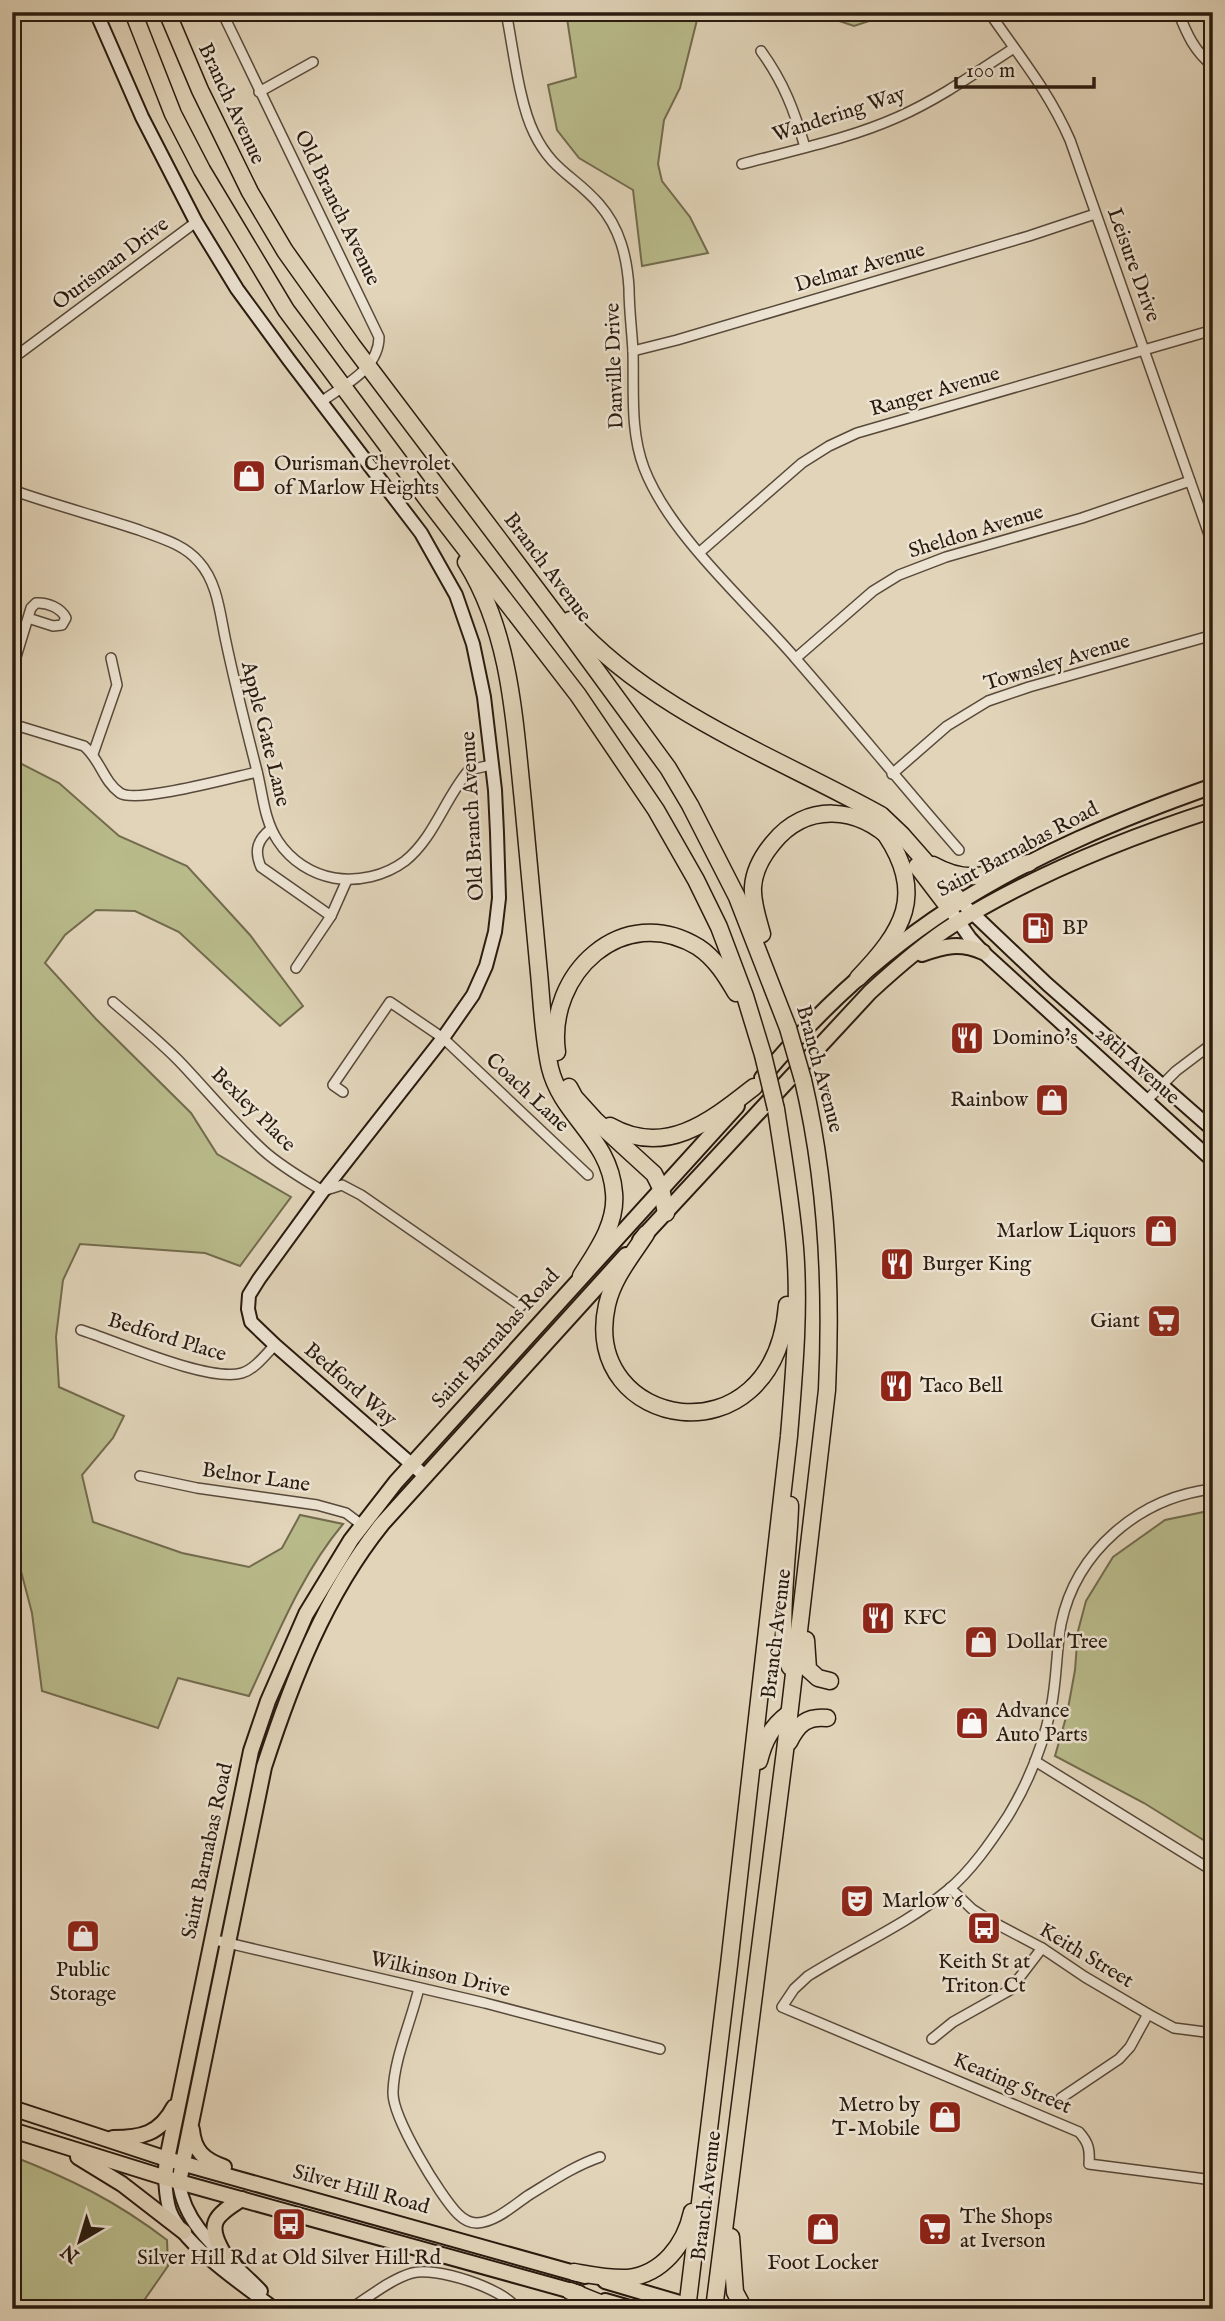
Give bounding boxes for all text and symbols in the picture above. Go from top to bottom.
street label: Branch Avenue [191,39,271,169]
scale bar [956,46,1094,90]
text: 100 m [966,58,1015,85]
street label: Wandering Way [769,81,910,149]
street label: Old Branch Avenue [288,126,386,290]
street label: Leisure Drive [1100,204,1166,326]
street label: Ourisman Drive [47,211,175,317]
street label: Delmar Avenue [792,236,928,299]
street label: Danville Drive [599,302,631,430]
street label: Ranger Avenue [867,361,1003,423]
place label: Ourisman Chevrolet of Marlow Heights [274,451,451,502]
shop icon: Ourisman Chevrolet of Marlow Heights [230,457,268,495]
street label: Sheldon Avenue [905,499,1047,565]
street label: Branch Avenue [497,508,597,629]
street label: Townsley Avenue [981,628,1134,698]
street label: Apple Gate Lane [234,658,296,810]
street label: Old Branch Avenue [455,730,491,901]
street label: Saint Barnabas Road [933,796,1104,904]
fuel station icon: BP [1019,909,1057,947]
place label: BP [1062,915,1088,942]
street label: Branch Avenue [789,1002,849,1136]
restaurant icon: Domino's [948,1019,986,1057]
street label: 28th Avenue [1089,1021,1185,1111]
place label: Domino's [992,1025,1078,1052]
street label: Coach Lane [479,1047,575,1139]
street label: Bexley Place [205,1062,302,1159]
shop icon: Rainbow [1033,1081,1071,1119]
place label: Rainbow [950,1087,1029,1114]
shop icon: Marlow Liquors [1142,1212,1180,1250]
place label: Marlow Liquors [996,1218,1136,1245]
restaurant icon: Burger King [878,1245,916,1283]
place label: Burger King [922,1251,1032,1278]
street label: Saint Barnabas Road [426,1263,566,1415]
supermarket icon: Giant [1145,1302,1183,1340]
street label: Bedford Place [104,1307,230,1369]
place label: Giant [1090,1308,1140,1335]
street label: Bedford Way [298,1337,403,1433]
restaurant icon: Taco Bell [877,1367,915,1405]
place label: Taco Bell [920,1373,1003,1400]
street label: Belnor Lane [200,1457,312,1499]
street label: Branch Avenue [756,1567,798,1701]
restaurant icon: KFC [859,1599,897,1637]
place label: KFC [903,1605,947,1632]
shop icon: Dollar Tree [962,1623,1000,1661]
place label: Dollar Tree [1006,1629,1108,1656]
place label: Advance Auto Parts [995,1698,1088,1749]
shop icon: Advance Auto Parts [953,1704,991,1742]
street label: Saint Barnabas Road [176,1760,240,1941]
theatre icon: Marlow 6 [838,1882,876,1920]
place label: Marlow 6 [882,1888,964,1915]
bus stop icon: Keith St at Triton Ct [965,1909,1003,1947]
shop icon: Public Storage [64,1917,102,1955]
street label: Keith Street [1034,1917,1138,1995]
street label: Wilkinson Drive [367,1946,513,2004]
place label: Keith St at Triton Ct [938,1949,1030,2000]
place label: Public Storage [50,1957,117,2008]
street label: Keating Street [949,2047,1075,2121]
place label: Metro by T-Mobile [832,2092,921,2143]
shop icon: Metro by T-Mobile [926,2098,964,2136]
street label: Branch Avenue [686,2129,728,2263]
street label: Silver Hill Road [290,2159,433,2221]
place label: The Shops at Iverson [960,2204,1053,2255]
bus stop icon: Silver Hill Rd at Old Silver Hill Rd [270,2205,308,2243]
north arrow [46,2206,116,2276]
shop icon: Foot Locker [804,2210,842,2248]
supermarket icon: The Shops at Iverson [916,2210,954,2248]
text: N [56,2238,85,2268]
place label: Silver Hill Rd at Old Silver Hill Rd [137,2245,442,2272]
place label: Foot Locker [767,2250,879,2277]

